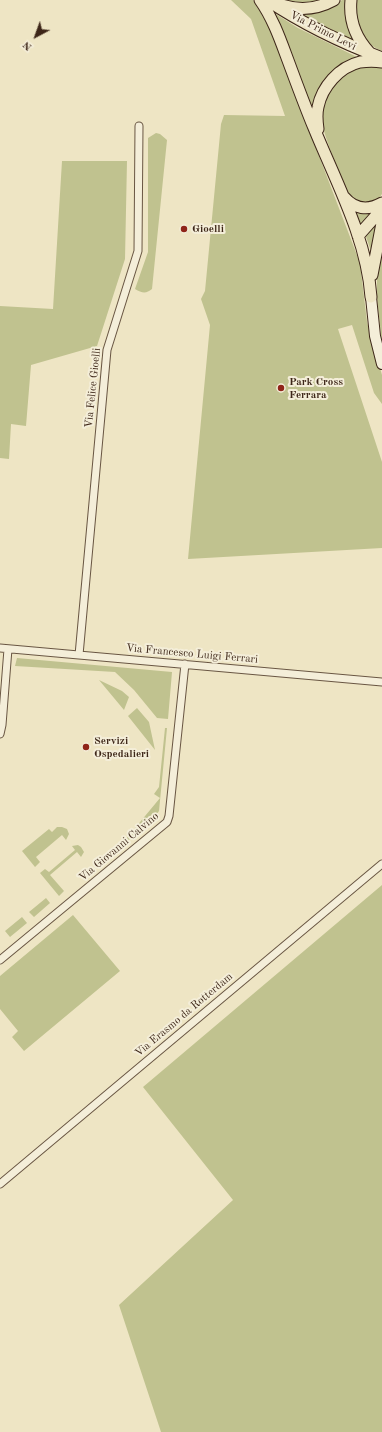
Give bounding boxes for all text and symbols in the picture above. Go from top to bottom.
street label: Via Primo Levi [288,9,358,53]
north arrow [16,16,56,56]
text: N [21,39,35,52]
place label: Gioelli [192,222,224,236]
marker: Gioelli [179,224,189,234]
street label: Via Felice Gioelli [82,347,104,429]
place label: Park Cross Ferrara [289,375,343,401]
marker: Park Cross Ferrara [276,383,286,393]
street label: Via Francesco Luigi Ferrari [125,642,259,666]
place label: Servizi Ospedalieri [94,734,149,760]
marker: Servizi Ospedalieri [81,742,91,752]
street label: Via Giovanni Calvino [76,810,162,884]
street label: Via Erasmo da Rotterdam [132,970,236,1060]

